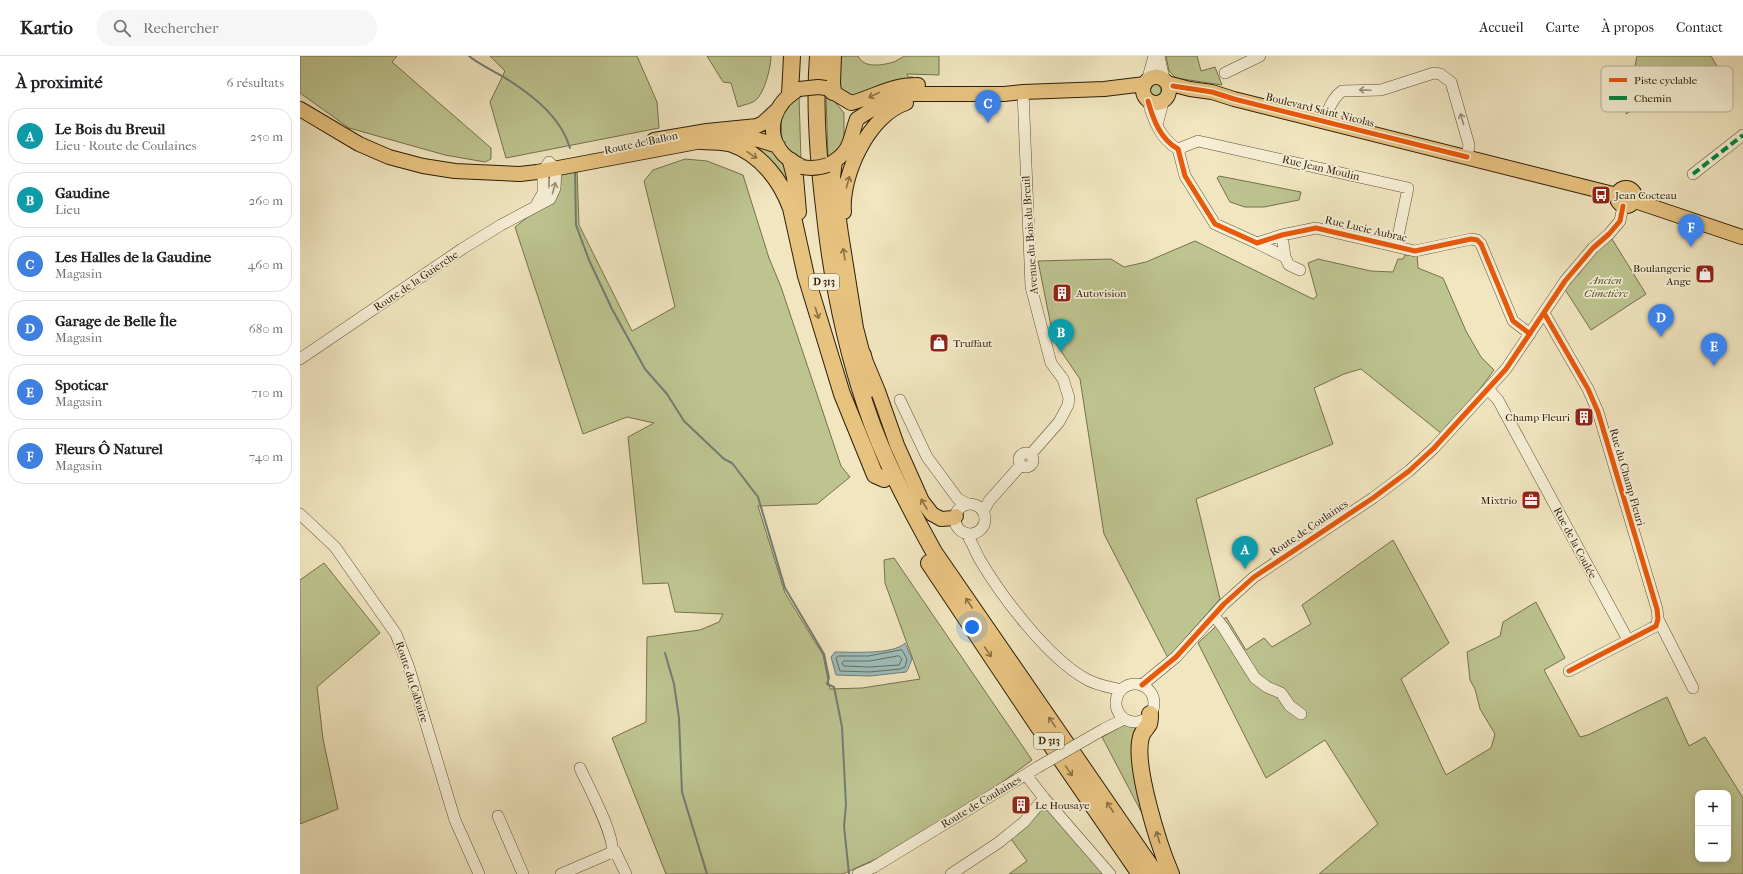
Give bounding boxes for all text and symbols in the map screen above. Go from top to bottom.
search box [97,10,377,46]
text: Kartio [20,17,73,39]
icon: search [111,17,133,39]
text: Rechercher [143,19,218,37]
text: Accueil [1479,19,1524,36]
text: Carte [1546,19,1579,36]
text: À propos [1601,19,1654,36]
text: Contact [1676,19,1723,36]
legend [1601,66,1733,112]
text: À proximité [16,72,103,92]
text: Piste cyclable [1634,74,1698,87]
text: 6 résultats [227,75,284,90]
one-way arrow [1359,86,1372,94]
pin: C [975,90,1001,123]
street label: Boulevard Saint-Nicolas [1264,90,1376,130]
one-way arrow [868,92,880,99]
text: Chemin [1634,92,1672,105]
one-way arrow [1458,113,1465,126]
text: Le Bois du Breuil [55,120,166,138]
text: A [26,129,34,144]
text: 250 m [250,129,283,144]
street label: Route de Ballon [603,129,680,157]
text: Lieu · Route de Coulaines [55,138,196,153]
one-way arrow [746,151,758,159]
street label: Rue Jean Moulin [1281,153,1362,183]
street label: Avenue du Bois du Breuil [1019,175,1041,296]
one-way arrow [845,176,852,189]
one-way arrow [551,182,559,195]
text: Gaudine [55,184,110,202]
bus stop icon: Jean Cocteau [1590,184,1612,206]
place label: Jean Cocteau [1614,189,1677,202]
text: B [26,193,34,208]
text: 260 m [249,193,283,208]
text: Lieu [55,202,80,217]
street label: Rue Lucie Aubrac [1324,213,1408,245]
pin: F [1678,214,1704,247]
text: Les Halles de la Gaudine [55,248,211,266]
street label: Route de la Guierche [371,248,461,314]
one-way arrow [840,248,848,261]
text: C [26,257,34,272]
text: 460 m [248,257,283,272]
place label: Boulangerie Ange [1633,262,1692,288]
shop icon: Boulangerie Ange [1694,263,1716,285]
text: Magasin [55,266,102,281]
road number: D 313 [809,274,839,290]
park label: Ancien Cimetière [1584,274,1629,300]
building icon: Autovision [1051,282,1073,304]
place label: Autovision [1075,287,1127,300]
pin: D [1648,304,1674,337]
one-way arrow [814,307,821,320]
text: Garage de Belle Île [55,312,177,330]
pin: B [1048,319,1074,352]
text: D [25,321,35,336]
text: 680 m [249,321,283,336]
text: Magasin [55,330,102,345]
shop icon: Truffaut [928,332,950,354]
pin: E [1701,333,1727,366]
place label: Truffaut [953,337,992,350]
text: Spoticar [55,376,108,394]
text: E [26,385,34,400]
text: 710 m [251,385,283,400]
text: Magasin [55,394,102,409]
building icon: Champ Fleuri [1573,406,1595,428]
place label: Champ Fleuri [1505,411,1571,424]
street label: Rue du Champ Fleuri [1607,427,1647,528]
text: Fleurs Ô Naturel [55,440,163,458]
text: F [27,449,33,464]
text: 740 m [249,449,283,464]
text: Magasin [55,458,102,473]
office icon: Mixtrio [1520,489,1542,511]
place label: Mixtrio [1481,494,1517,507]
street label: Route de Coulaines [1268,497,1350,559]
one-way arrow [920,498,928,510]
street label: Rue de la Coulée [1551,505,1600,581]
pin: A [1232,536,1258,569]
one-way arrow [965,598,974,609]
your location [962,617,982,637]
street label: Route du Calvaire [393,640,431,725]
one-way arrow [984,646,992,657]
one-way arrow [1048,716,1056,727]
road number: D 313 [1034,733,1064,749]
one-way arrow [1065,765,1073,776]
street label: Route de Coulaines [939,773,1023,831]
map controls [1695,790,1731,862]
button: + [1695,790,1731,826]
building icon: Le Housaye [1010,794,1032,816]
place label: Le Housaye [1035,799,1090,812]
one-way arrow [1106,802,1114,813]
button: − [1695,826,1731,862]
one-way arrow [1154,831,1161,844]

